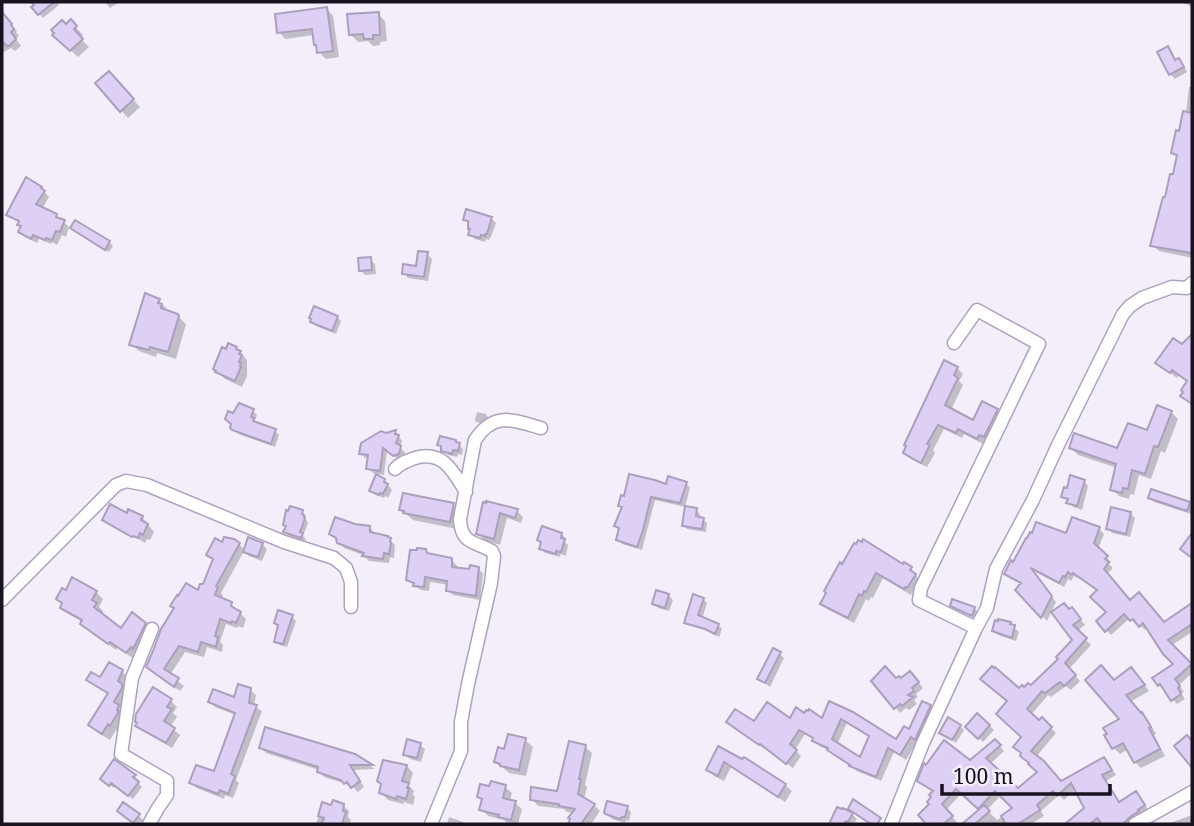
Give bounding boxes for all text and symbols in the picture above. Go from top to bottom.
scale bar [942,752,1110,796]
text: 100 m [953,762,1014,790]

